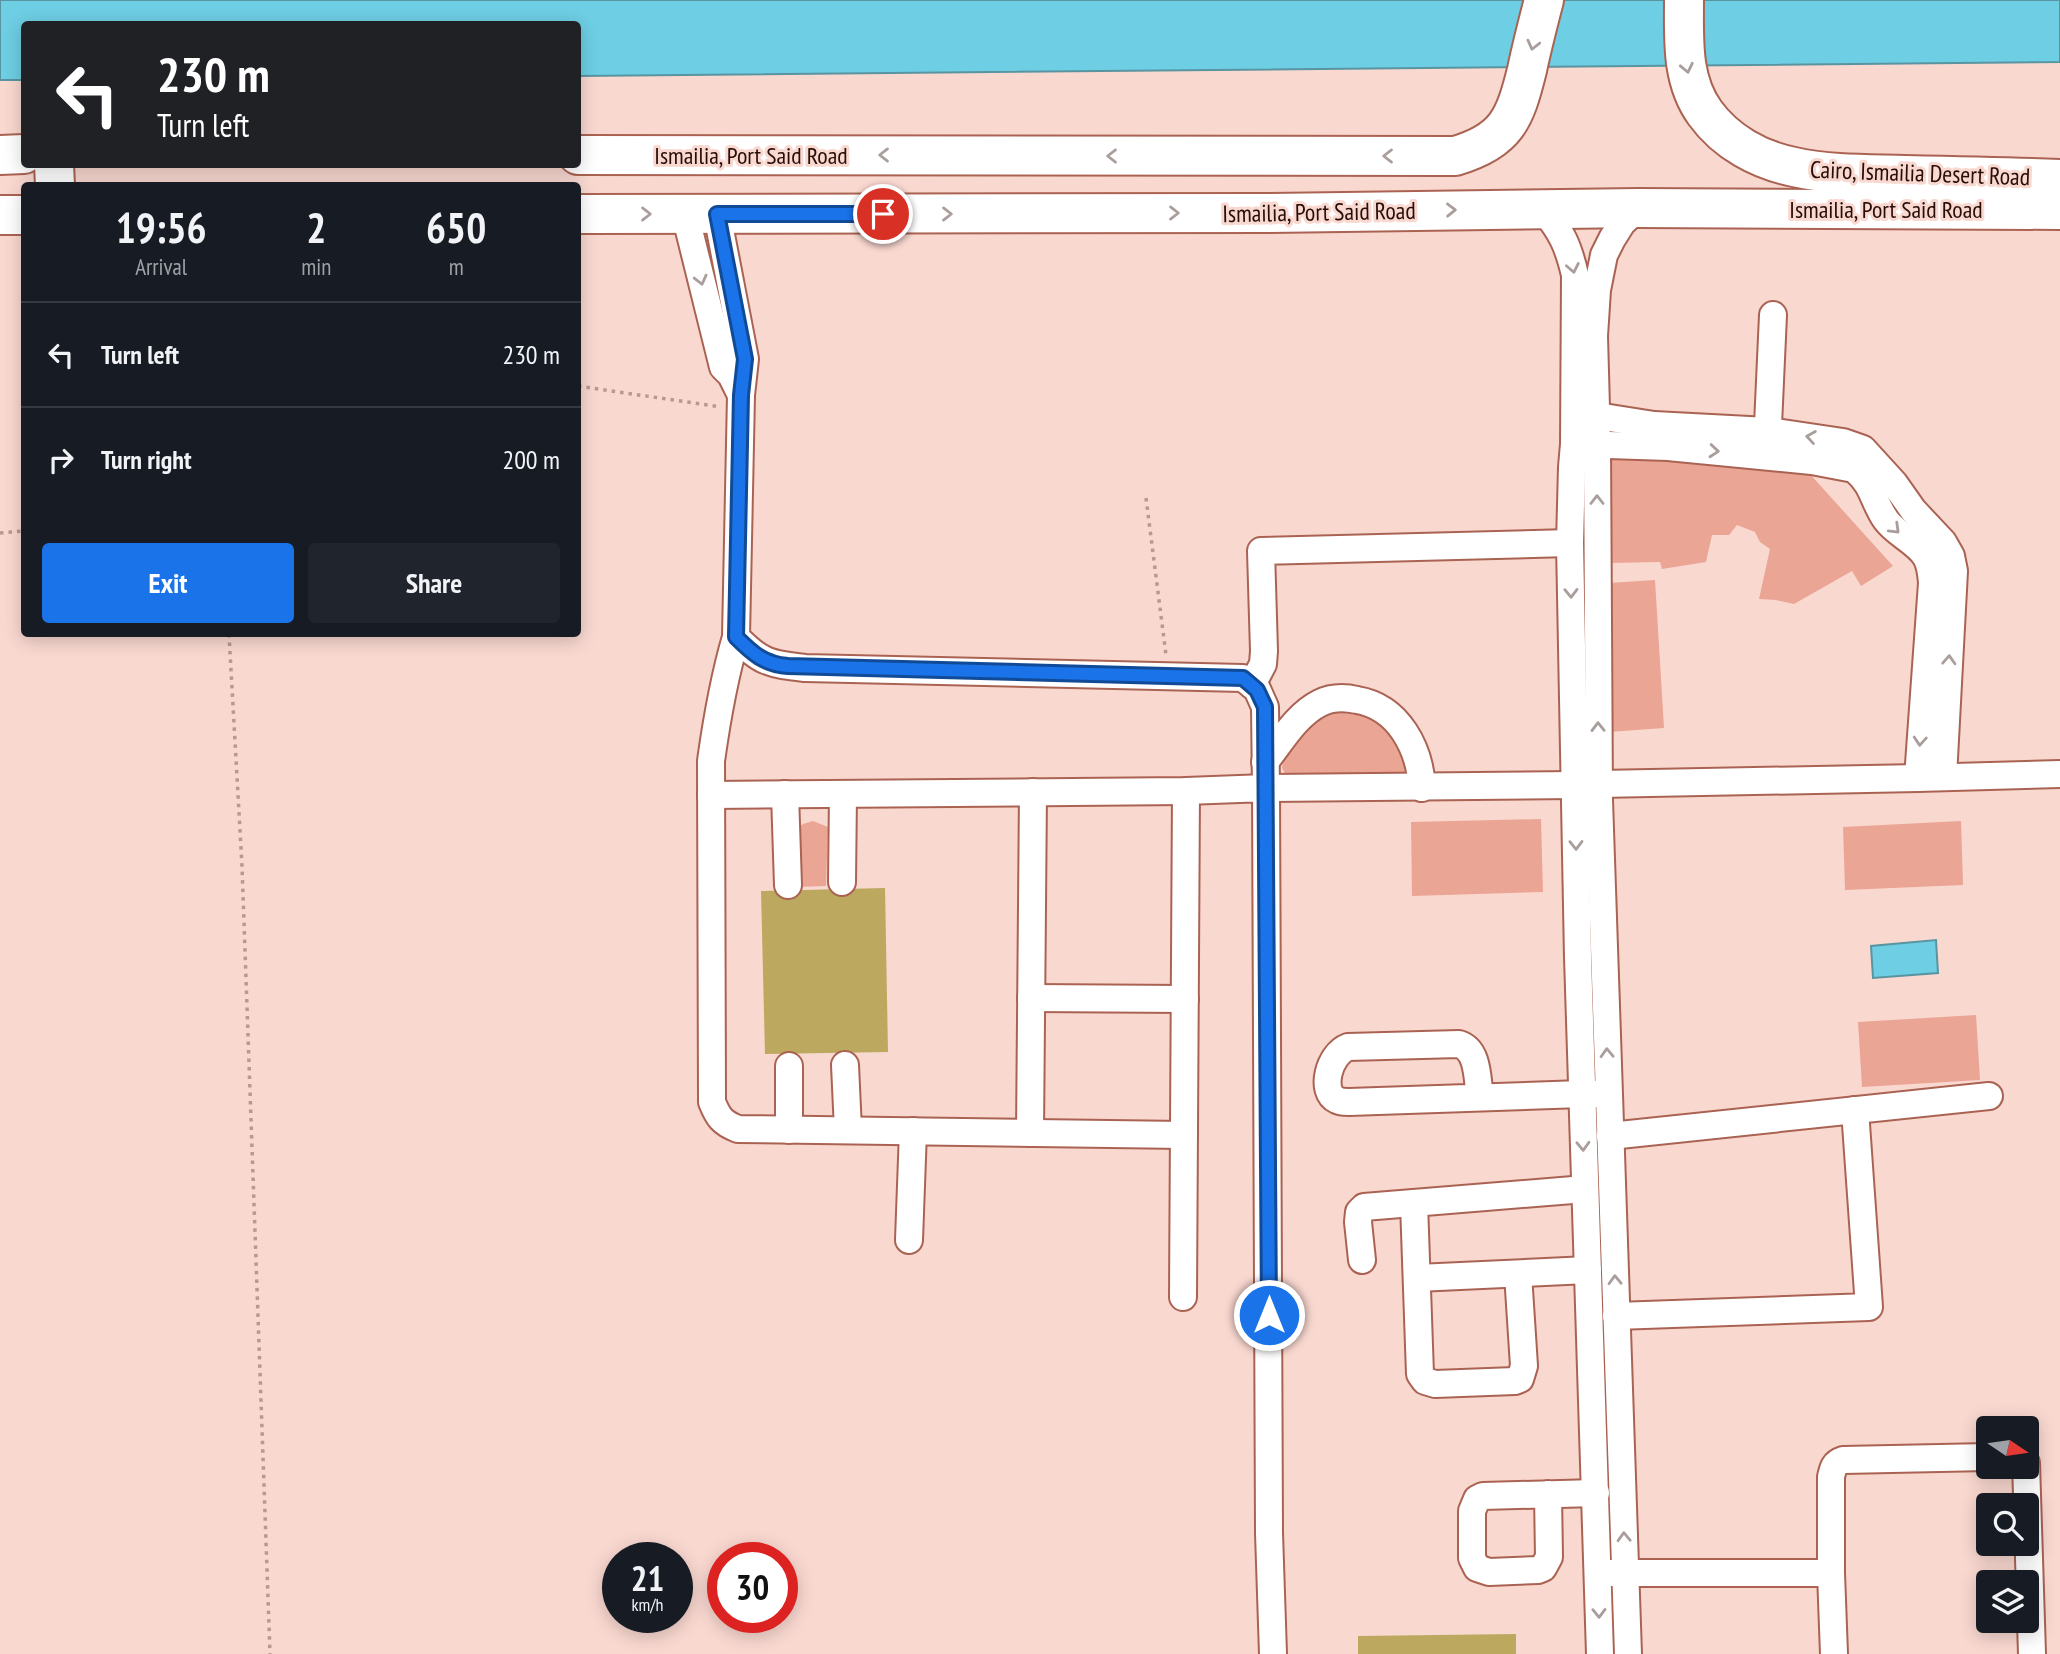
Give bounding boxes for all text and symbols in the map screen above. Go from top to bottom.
one-way arrow [1527,39,1541,51]
text: 230 m [157,42,270,106]
icon: left [42,49,133,140]
one-way arrow [1679,62,1694,74]
text: Turn left [157,104,249,146]
street label: Ismailia, Port Said Road [654,140,848,171]
one-way arrow [878,147,889,163]
one-way arrow [1106,148,1116,164]
one-way arrow [1382,148,1393,164]
street label: Cairo, Ismailia Desert Road [1809,154,2031,192]
pin [853,184,913,244]
street label: Ismailia, Port Said Road [1789,194,1983,225]
icon: arrive [864,195,902,233]
street label: Ismailia, Port Said Road [1222,195,1416,229]
text: 19:56 [116,200,207,255]
text: 2 [306,200,326,255]
text: 650 [426,200,486,255]
one-way arrow [1446,202,1456,218]
one-way arrow [1169,205,1180,221]
one-way arrow [641,206,651,222]
one-way arrow [942,206,952,222]
text: Arrival [135,252,187,281]
text: min [301,252,331,281]
text: m [449,252,464,281]
one-way arrow [1565,262,1580,274]
one-way arrow [693,274,707,286]
icon: left [42,336,80,374]
text: Turn left [101,338,179,371]
text: 230 m [502,338,560,371]
one-way arrow [1805,430,1817,445]
icon: right [42,441,80,479]
text: Turn right [101,443,192,476]
text: 200 m [502,443,560,476]
one-way arrow [1709,443,1720,458]
one-way arrow [1589,494,1605,505]
one-way arrow [1887,521,1900,534]
button: Exit [42,543,294,623]
button: Share [308,543,560,623]
one-way arrow [1563,589,1579,599]
one-way arrow [1942,654,1957,665]
one-way arrow [1590,722,1606,732]
one-way arrow [1913,736,1928,747]
one-way arrow [1568,841,1584,851]
one-way arrow [1600,1047,1615,1058]
one-way arrow [1576,1141,1591,1152]
one-way arrow [1607,1274,1623,1285]
position arrow [1232,1278,1306,1352]
north arrow [1976,1416,2039,1479]
map controls [1976,1416,2039,1633]
button: search [1976,1493,2039,1556]
one-way arrow [1617,1531,1632,1542]
speed limit sign: 30 [707,1542,798,1633]
text: 21 [631,1555,664,1601]
button: layers [1976,1570,2039,1633]
text: km/h [632,1593,663,1616]
one-way arrow [1591,1608,1607,1619]

